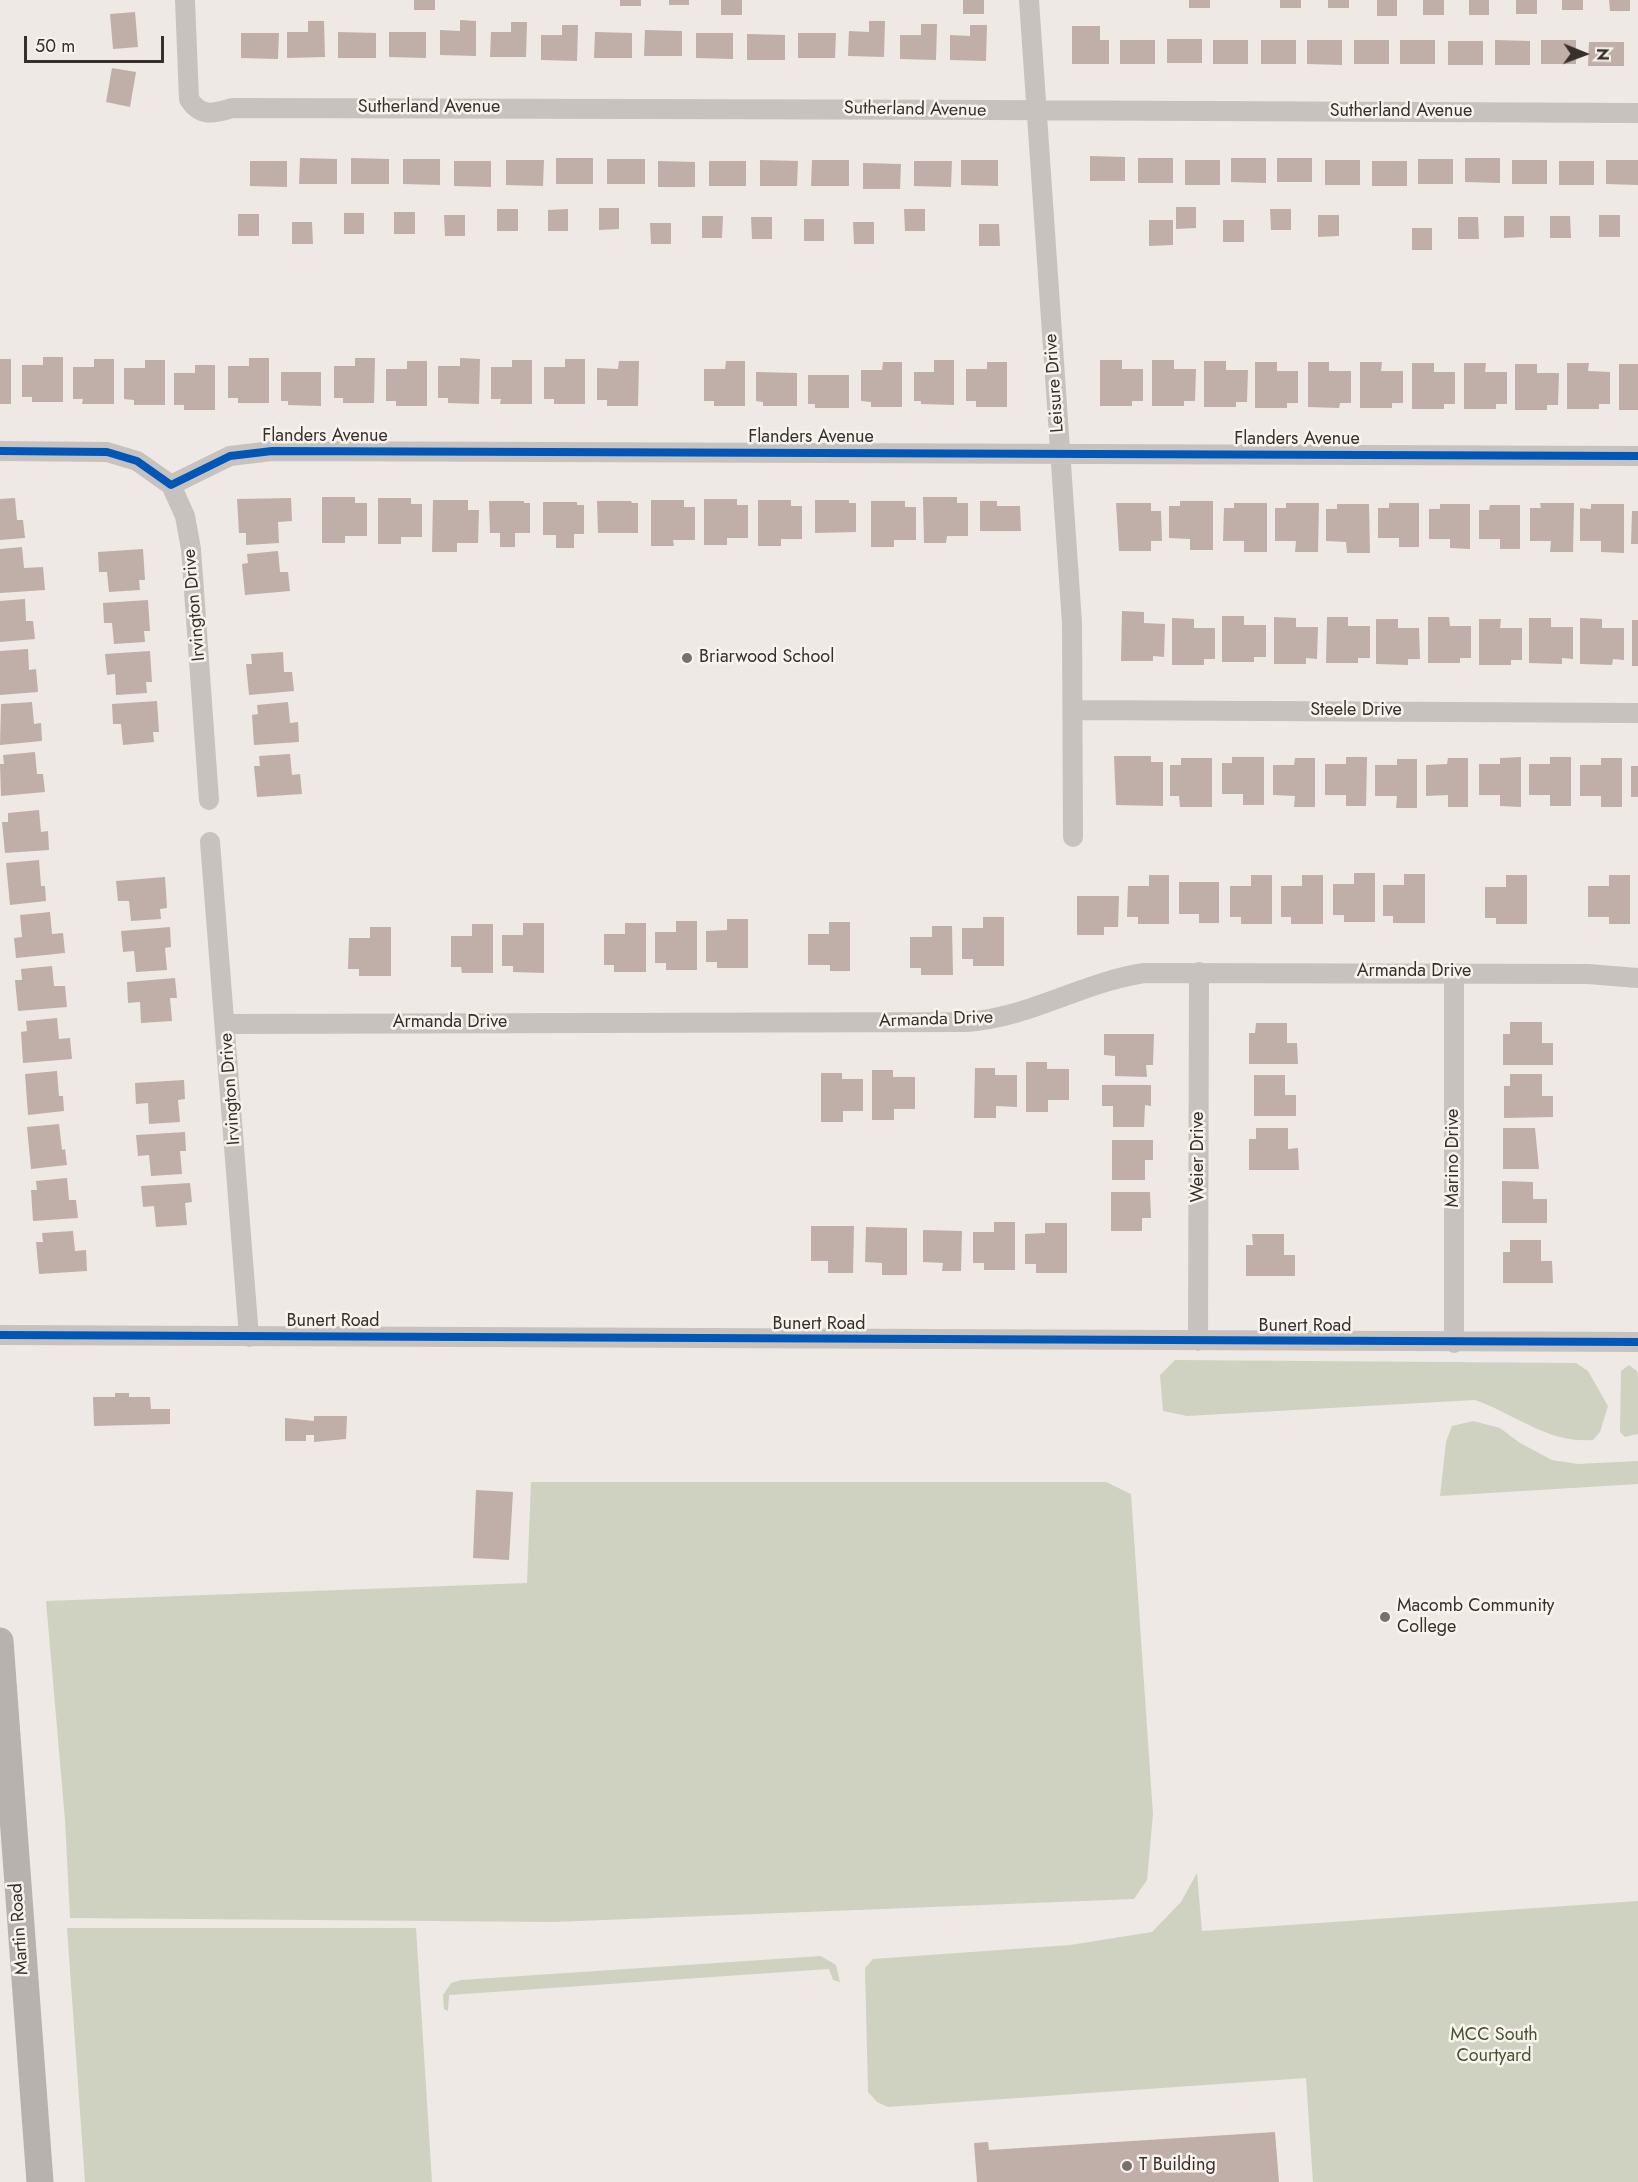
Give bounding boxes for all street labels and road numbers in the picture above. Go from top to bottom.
street label: Sutherland Avenue [358,97,500,119]
street label: Sutherland Avenue [844,98,986,122]
street label: Sutherland Avenue [1330,101,1472,123]
street label: Leisure Drive [1041,333,1069,433]
street label: Flanders Avenue [262,426,388,448]
street label: Flanders Avenue [748,427,874,449]
street label: Flanders Avenue [1234,429,1360,451]
street label: Irvington Drive [179,548,211,662]
street label: Steele Drive [1310,700,1402,722]
street label: Armanda Drive [1357,961,1471,983]
street label: Armanda Drive [878,1007,994,1033]
street label: Armanda Drive [393,1012,507,1034]
street label: Irvington Drive [216,1032,246,1146]
street label: Marino Drive [1443,1109,1465,1207]
street label: Weier Drive [1188,1111,1210,1203]
street label: Bunert Road [287,1311,379,1333]
street label: Bunert Road [773,1314,865,1336]
street label: Bunert Road [1259,1316,1351,1338]
street label: Martin Road [6,1882,34,1976]

